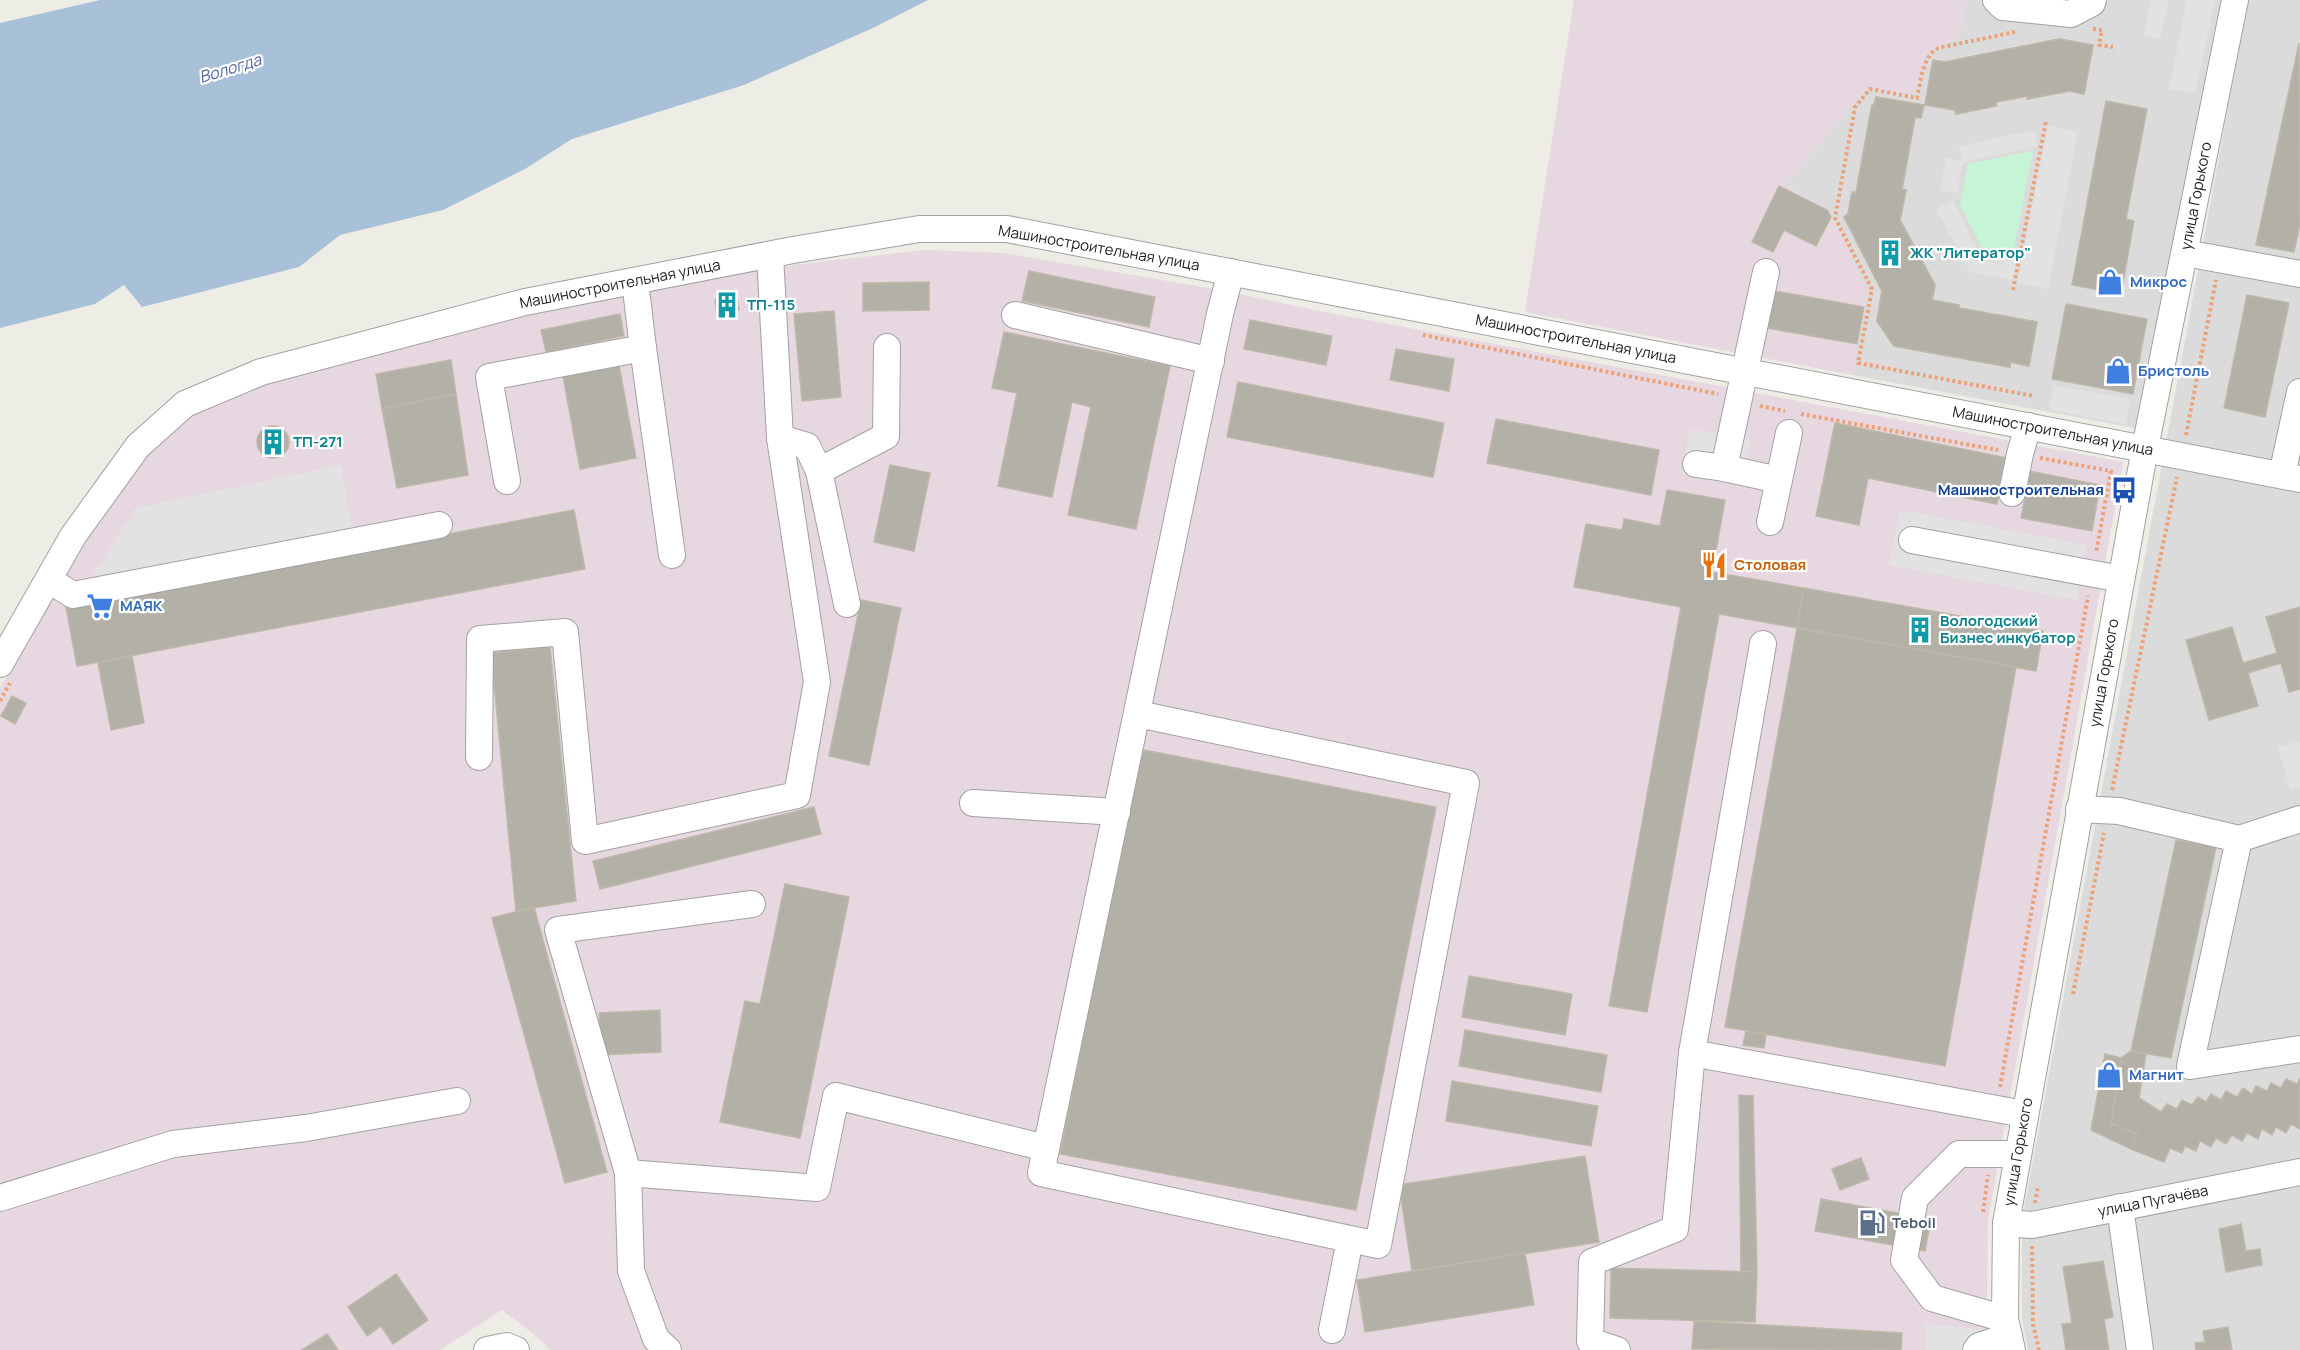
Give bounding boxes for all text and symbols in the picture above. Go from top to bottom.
water label: Вологда [196,48,265,88]
street label: улица Горького [2175,140,2216,252]
street label: Машиностроительная улица [997,219,1201,276]
building icon: ЖК "Литератор" [1875,238,1905,268]
place label: ЖК "Литератор" [1910,242,2031,263]
street label: Машиностроительная улица [518,254,722,313]
shop icon: Микрос [2095,267,2125,297]
place label: Микрос [2130,271,2188,292]
building icon: ТП-115 [712,290,742,320]
place label: ТП-115 [747,294,795,315]
street label: Машиностроительная улица [1474,309,1678,368]
shop icon: Бристоль [2103,356,2133,386]
place label: Бристоль [2138,360,2209,381]
street label: Машиностроительная улица [1951,401,2155,460]
building icon: ТП-271 [258,427,288,457]
place label: ТП-271 [293,431,343,452]
bus stop icon: Машиностроительная [2109,475,2139,505]
place label: Машиностроительная [1938,479,2104,500]
restaurant icon: Столовая [1699,550,1729,580]
place label: Столовая [1734,554,1806,575]
supermarket icon: МАЯК [85,591,115,621]
place label: МАЯК [120,595,163,616]
place label: Вологодский Бизнес инкубатор [1940,610,2075,648]
building icon: Вологодский Бизнес инкубатор [1905,615,1935,645]
street label: улица Горького [2084,617,2123,729]
shop icon: Магнит [2094,1060,2124,1090]
place label: Магнит [2129,1064,2184,1085]
street label: улица Горького [1998,1096,2037,1208]
street label: улица Пугачёва [2096,1180,2210,1221]
fuel station icon: Teboil [1857,1208,1887,1238]
place label: Teboil [1892,1212,1936,1233]

